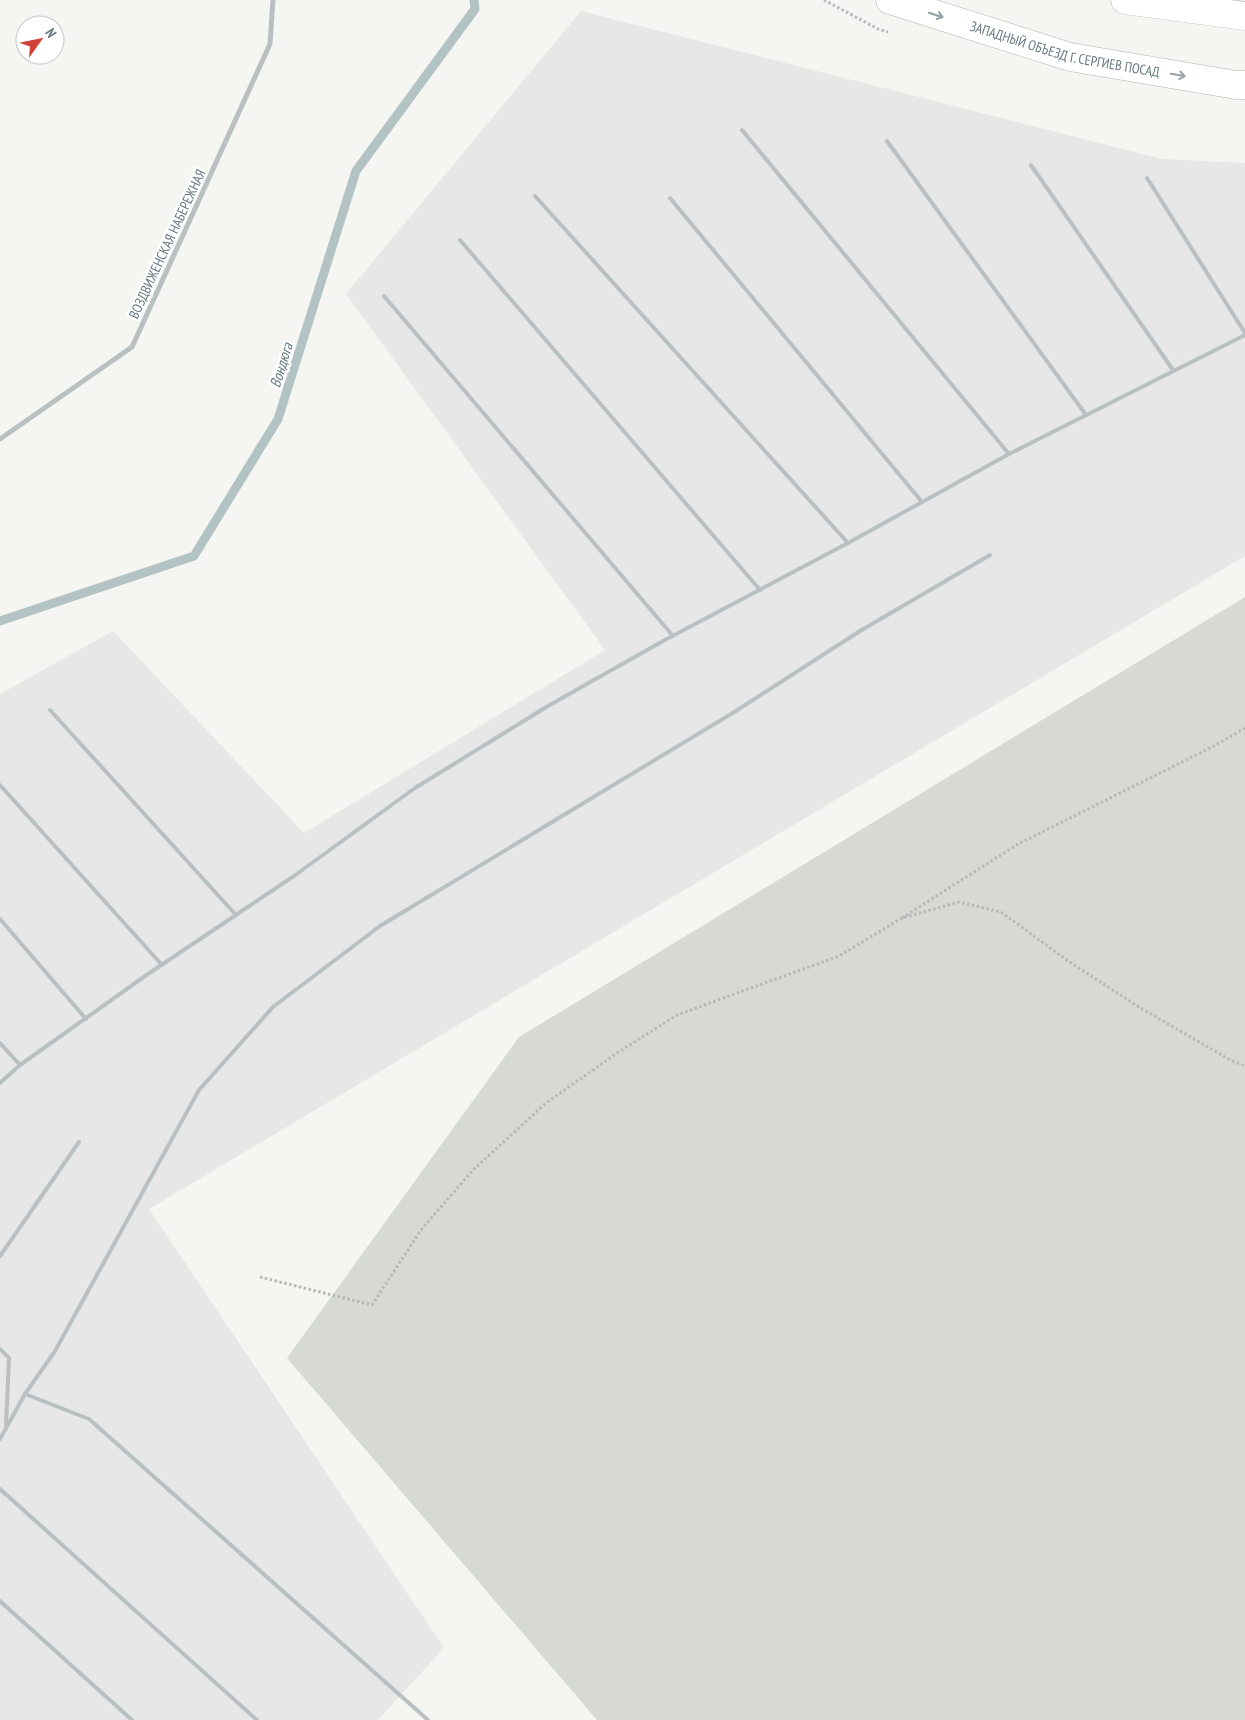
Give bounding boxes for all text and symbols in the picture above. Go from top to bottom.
one-way arrow [928,10,944,20]
north arrow [15,15,65,65]
street label: ЗАПАДНЫЙ ОБЪЕЗД Г. СЕРГИЕВ ПОСАД [968,17,1161,81]
text: N [41,25,61,41]
one-way arrow [1170,71,1186,81]
street label: ВОЗДВИЖЕНСКАЯ НАБЕРЕЖНАЯ [124,167,210,321]
water label: Вондюга [265,339,297,390]

